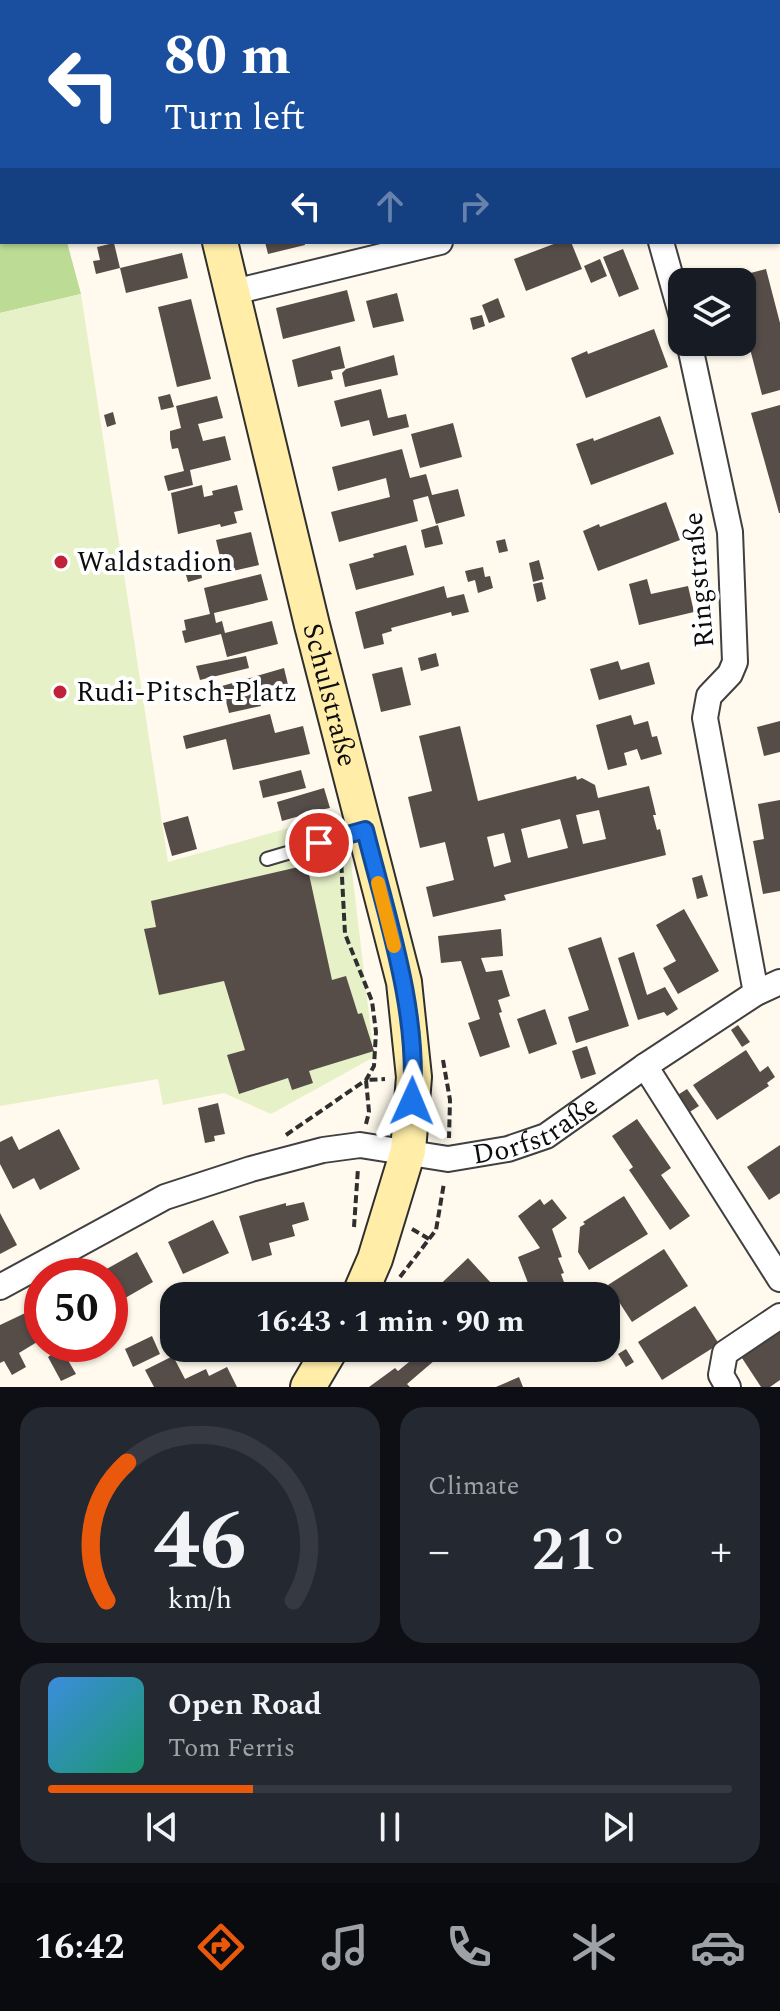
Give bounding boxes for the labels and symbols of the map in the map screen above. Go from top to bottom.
street label: Ringstraße [672,510,726,650]
place label: Waldstadion [77,541,233,584]
marker: Waldstadion [52,553,70,571]
street label: Schulstraße [291,618,369,771]
place label: Rudi-Pitsch-Platz [76,671,297,714]
marker: Rudi-Pitsch-Platz [51,683,69,701]
pin [285,809,353,877]
position arrow [370,1059,454,1143]
street label: Dorfstraße [469,1084,607,1176]
speed limit sign: 50 [24,1258,128,1362]

